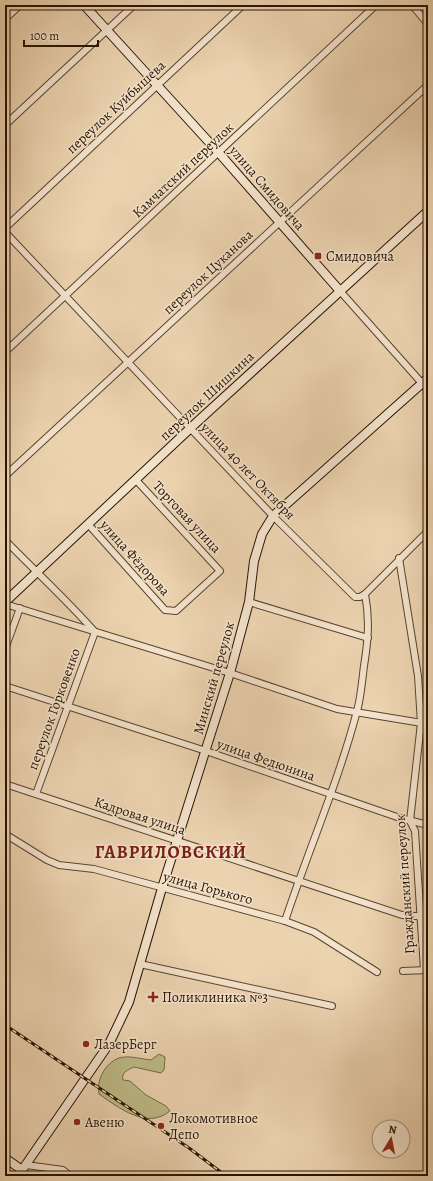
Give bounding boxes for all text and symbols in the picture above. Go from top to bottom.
scale bar [24,22,98,48]
text: 100 m [30,28,59,44]
street label: переулок Куйбышева [62,56,170,158]
street label: Камчатский переулок [128,118,238,222]
street label: улица Смидовича [224,141,309,235]
street label: переулок Цуканова [159,225,258,319]
place label: Смидовича [326,247,395,266]
marker: Смидовича [313,251,323,261]
street label: переулок Шишкина [156,347,259,445]
street label: улица 40 лет Октября [196,417,300,524]
street label: Торговая улица [148,477,226,558]
street label: улица Фёдорова [95,515,175,601]
street label: Минский переулок [189,619,239,737]
street label: переулок Горковенко [23,646,85,772]
street label: улица Федюнина [213,734,318,786]
street label: Кадровая улица [92,792,189,840]
street label: Гражданский переулок [391,813,419,955]
district label: ГАВРИЛОВСКИЙ [95,840,247,864]
street label: улица Горького [160,867,255,909]
place label: Поликлиника №3 [162,988,268,1007]
marker: Поликлиника №3 [147,991,159,1003]
place label: ЛазерБерг [94,1035,157,1054]
marker: ЛазерБерг [81,1039,91,1049]
place label: Локомотивное Депо [169,1109,258,1144]
place label: Авеню [84,1113,124,1132]
marker: Авеню [72,1117,82,1127]
north arrow [371,1119,411,1159]
marker: Локомотивное Депо [156,1121,166,1131]
text: N [387,1122,398,1138]

